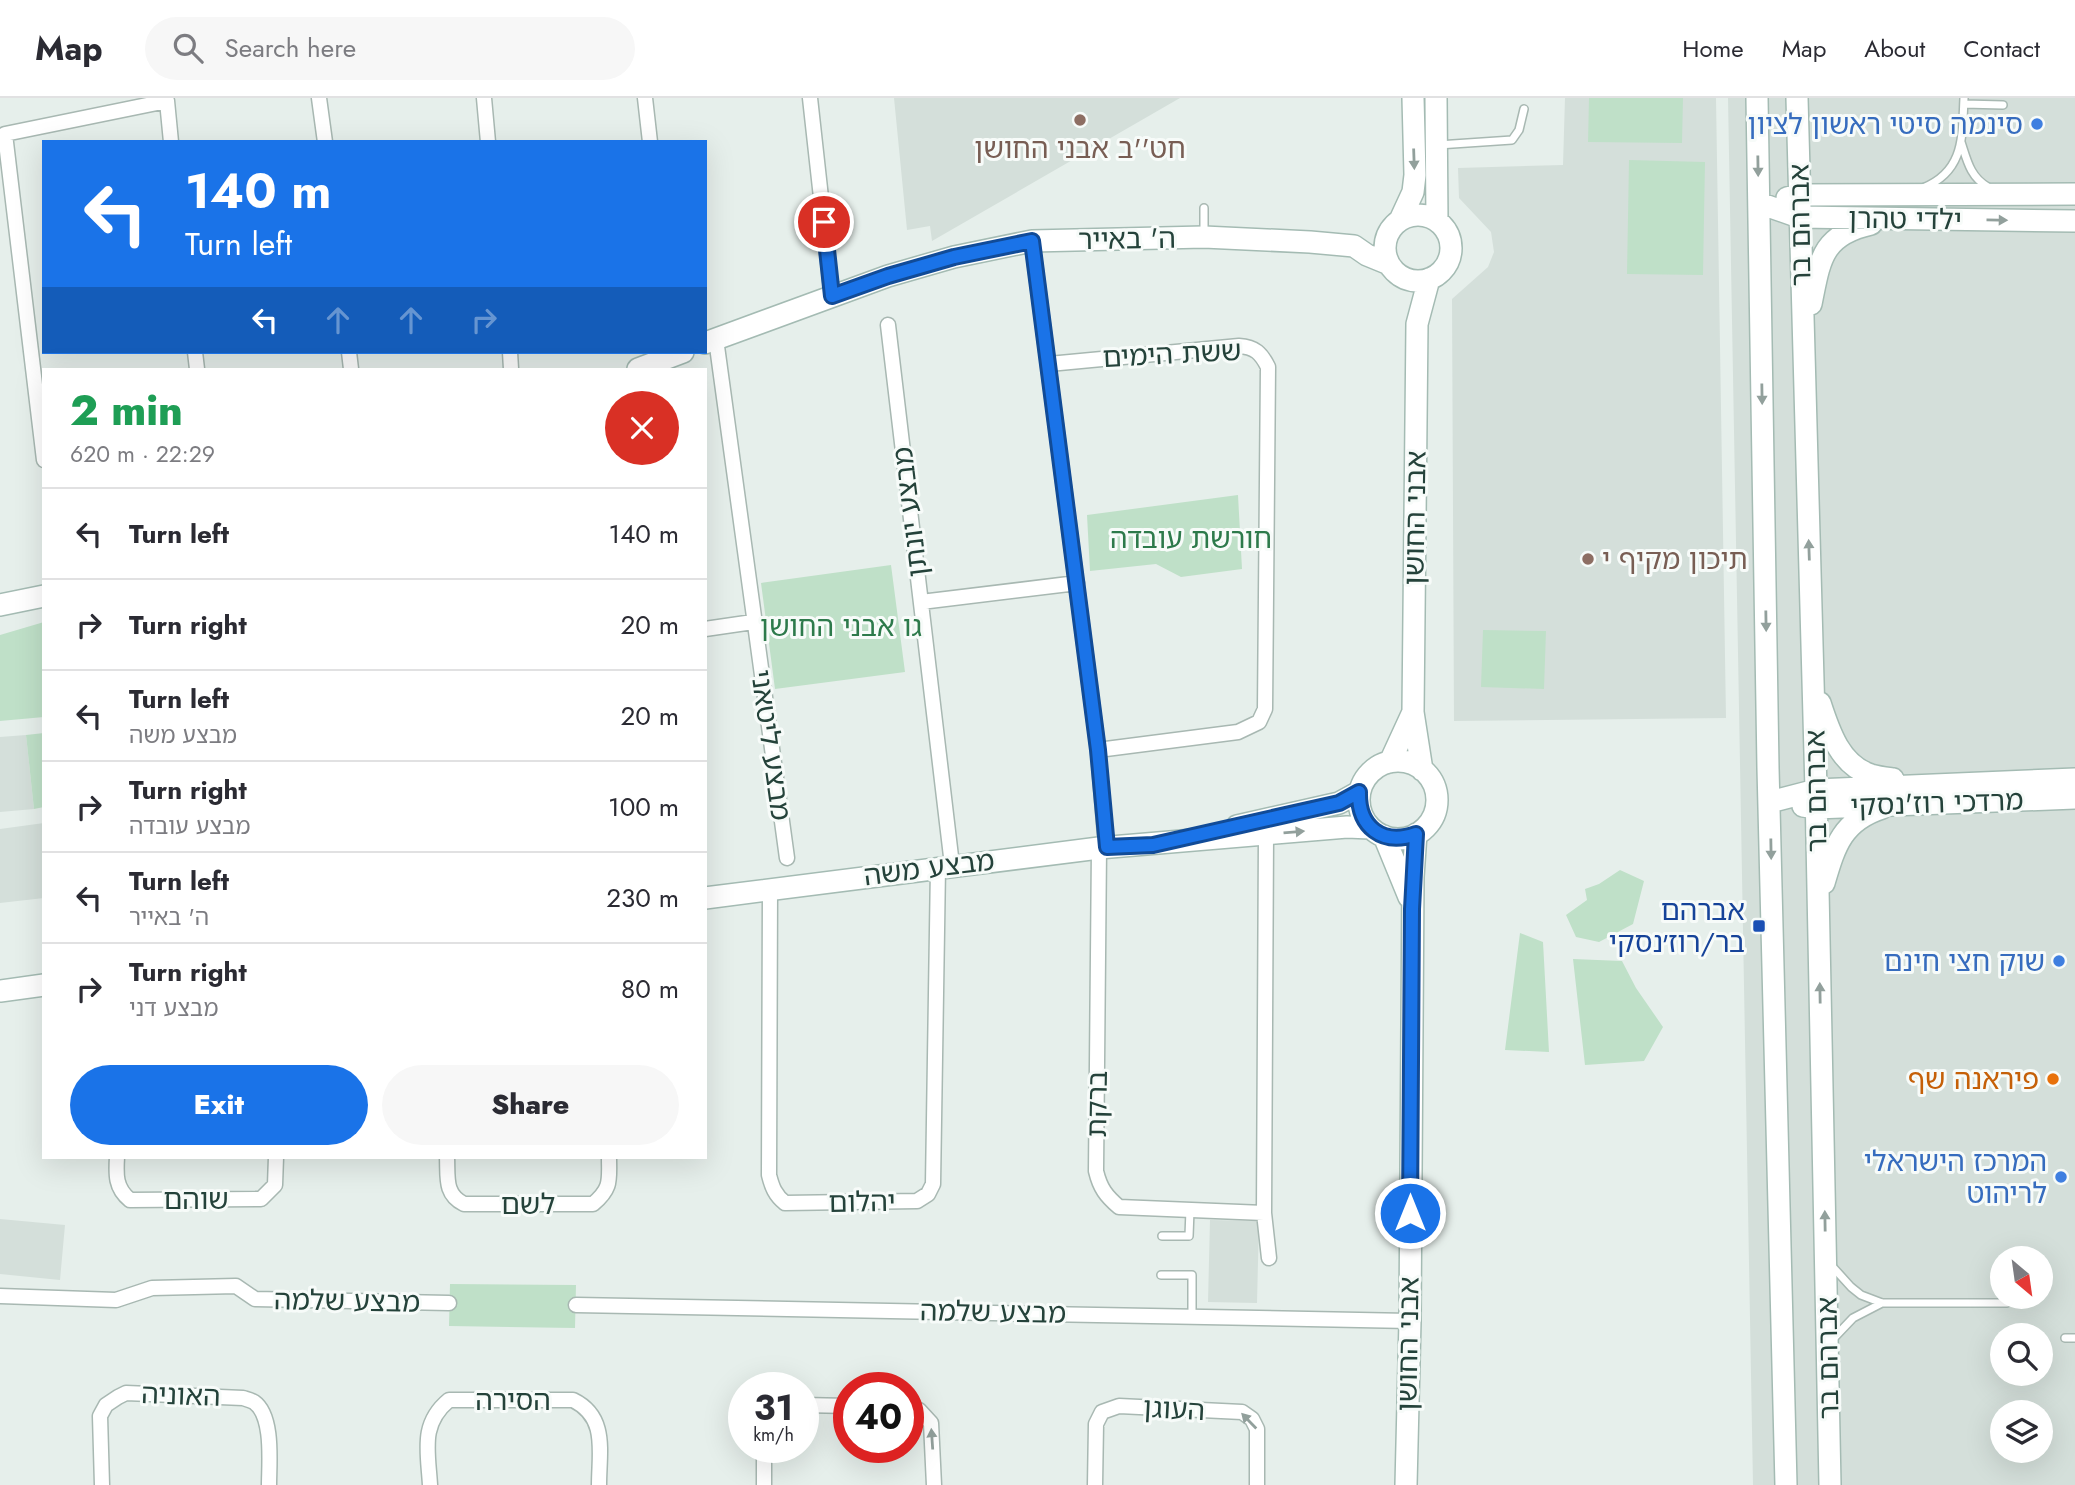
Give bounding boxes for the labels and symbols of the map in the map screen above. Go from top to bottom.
place label: סינמה סיטי ראשון לציון [1747,104,2023,145]
marker: חט''ב אבני החושן [1072,112,1088,128]
marker: סינמה סיטי ראשון לציון [2029,116,2045,132]
place label: חט''ב אבני החושן [974,128,1186,169]
one-way arrow [1409,149,1420,171]
one-way arrow [1752,155,1764,177]
street label: אברהם בר [1778,163,1822,287]
pin [794,192,854,252]
street label: ילדי טהרן [1848,198,1962,240]
one-way arrow [1986,214,2008,226]
street label: ה' באייר [1078,218,1176,260]
street label: ששת הימים [1101,330,1243,378]
one-way arrow [1757,383,1768,405]
street label: מבצע יונתן [882,445,938,579]
street label: אבני החושן [1393,450,1437,586]
park label: חורשת עובדה [1110,518,1272,559]
place label: תיכון מקיף י [1602,539,1748,580]
one-way arrow [1803,539,1815,561]
marker: תיכון מקיף י [1580,551,1596,567]
park label: גו אבני החושן [760,606,922,647]
one-way arrow [1760,610,1772,632]
street label: מבצע ליטאני [740,667,802,823]
street label: אברהם בר [1794,729,1838,853]
street label: מרדכי רוז'נסקי [1850,779,2024,827]
one-way arrow [1283,826,1305,837]
one-way arrow [1765,838,1777,860]
street label: מבצע משה [861,840,997,896]
place label: אברהם בר/רוז׳נסקי [1609,890,1745,963]
marker: אברהם בר/רוז׳נסקי [1751,918,1767,934]
place label: שוק חצי חינם [1883,941,2045,982]
marker: שוק חצי חינם [2051,953,2067,969]
one-way arrow [1814,982,1826,1004]
place label: פיראנה שף [1908,1059,2039,1100]
street label: ברקת [1076,1070,1118,1138]
marker: פיראנה שף [2045,1071,2061,1087]
place label: המרכז הישראלי לריהוט [1864,1141,2047,1214]
marker: המרכז הישראלי לריהוט [2053,1169,2069,1185]
position arrow [1373,1176,1447,1250]
street label: שוהם [163,1179,229,1220]
street label: יהלום [828,1181,896,1223]
street label: לשם [501,1184,555,1225]
one-way arrow [1819,1210,1830,1232]
north arrow [1990,1246,2053,1309]
street label: אבני החושן [1386,1276,1430,1412]
street label: מבצע שלמה [274,1279,420,1323]
street label: מבצע שלמה [920,1290,1066,1334]
street label: אברהם בר [1806,1296,1850,1420]
speed limit sign: 40 [833,1372,924,1463]
street label: האוניה [141,1373,221,1417]
street label: הסירה [475,1380,551,1421]
street label: העוגן [1142,1387,1206,1431]
one-way arrow [1241,1412,1257,1429]
one-way arrow [926,1428,937,1450]

